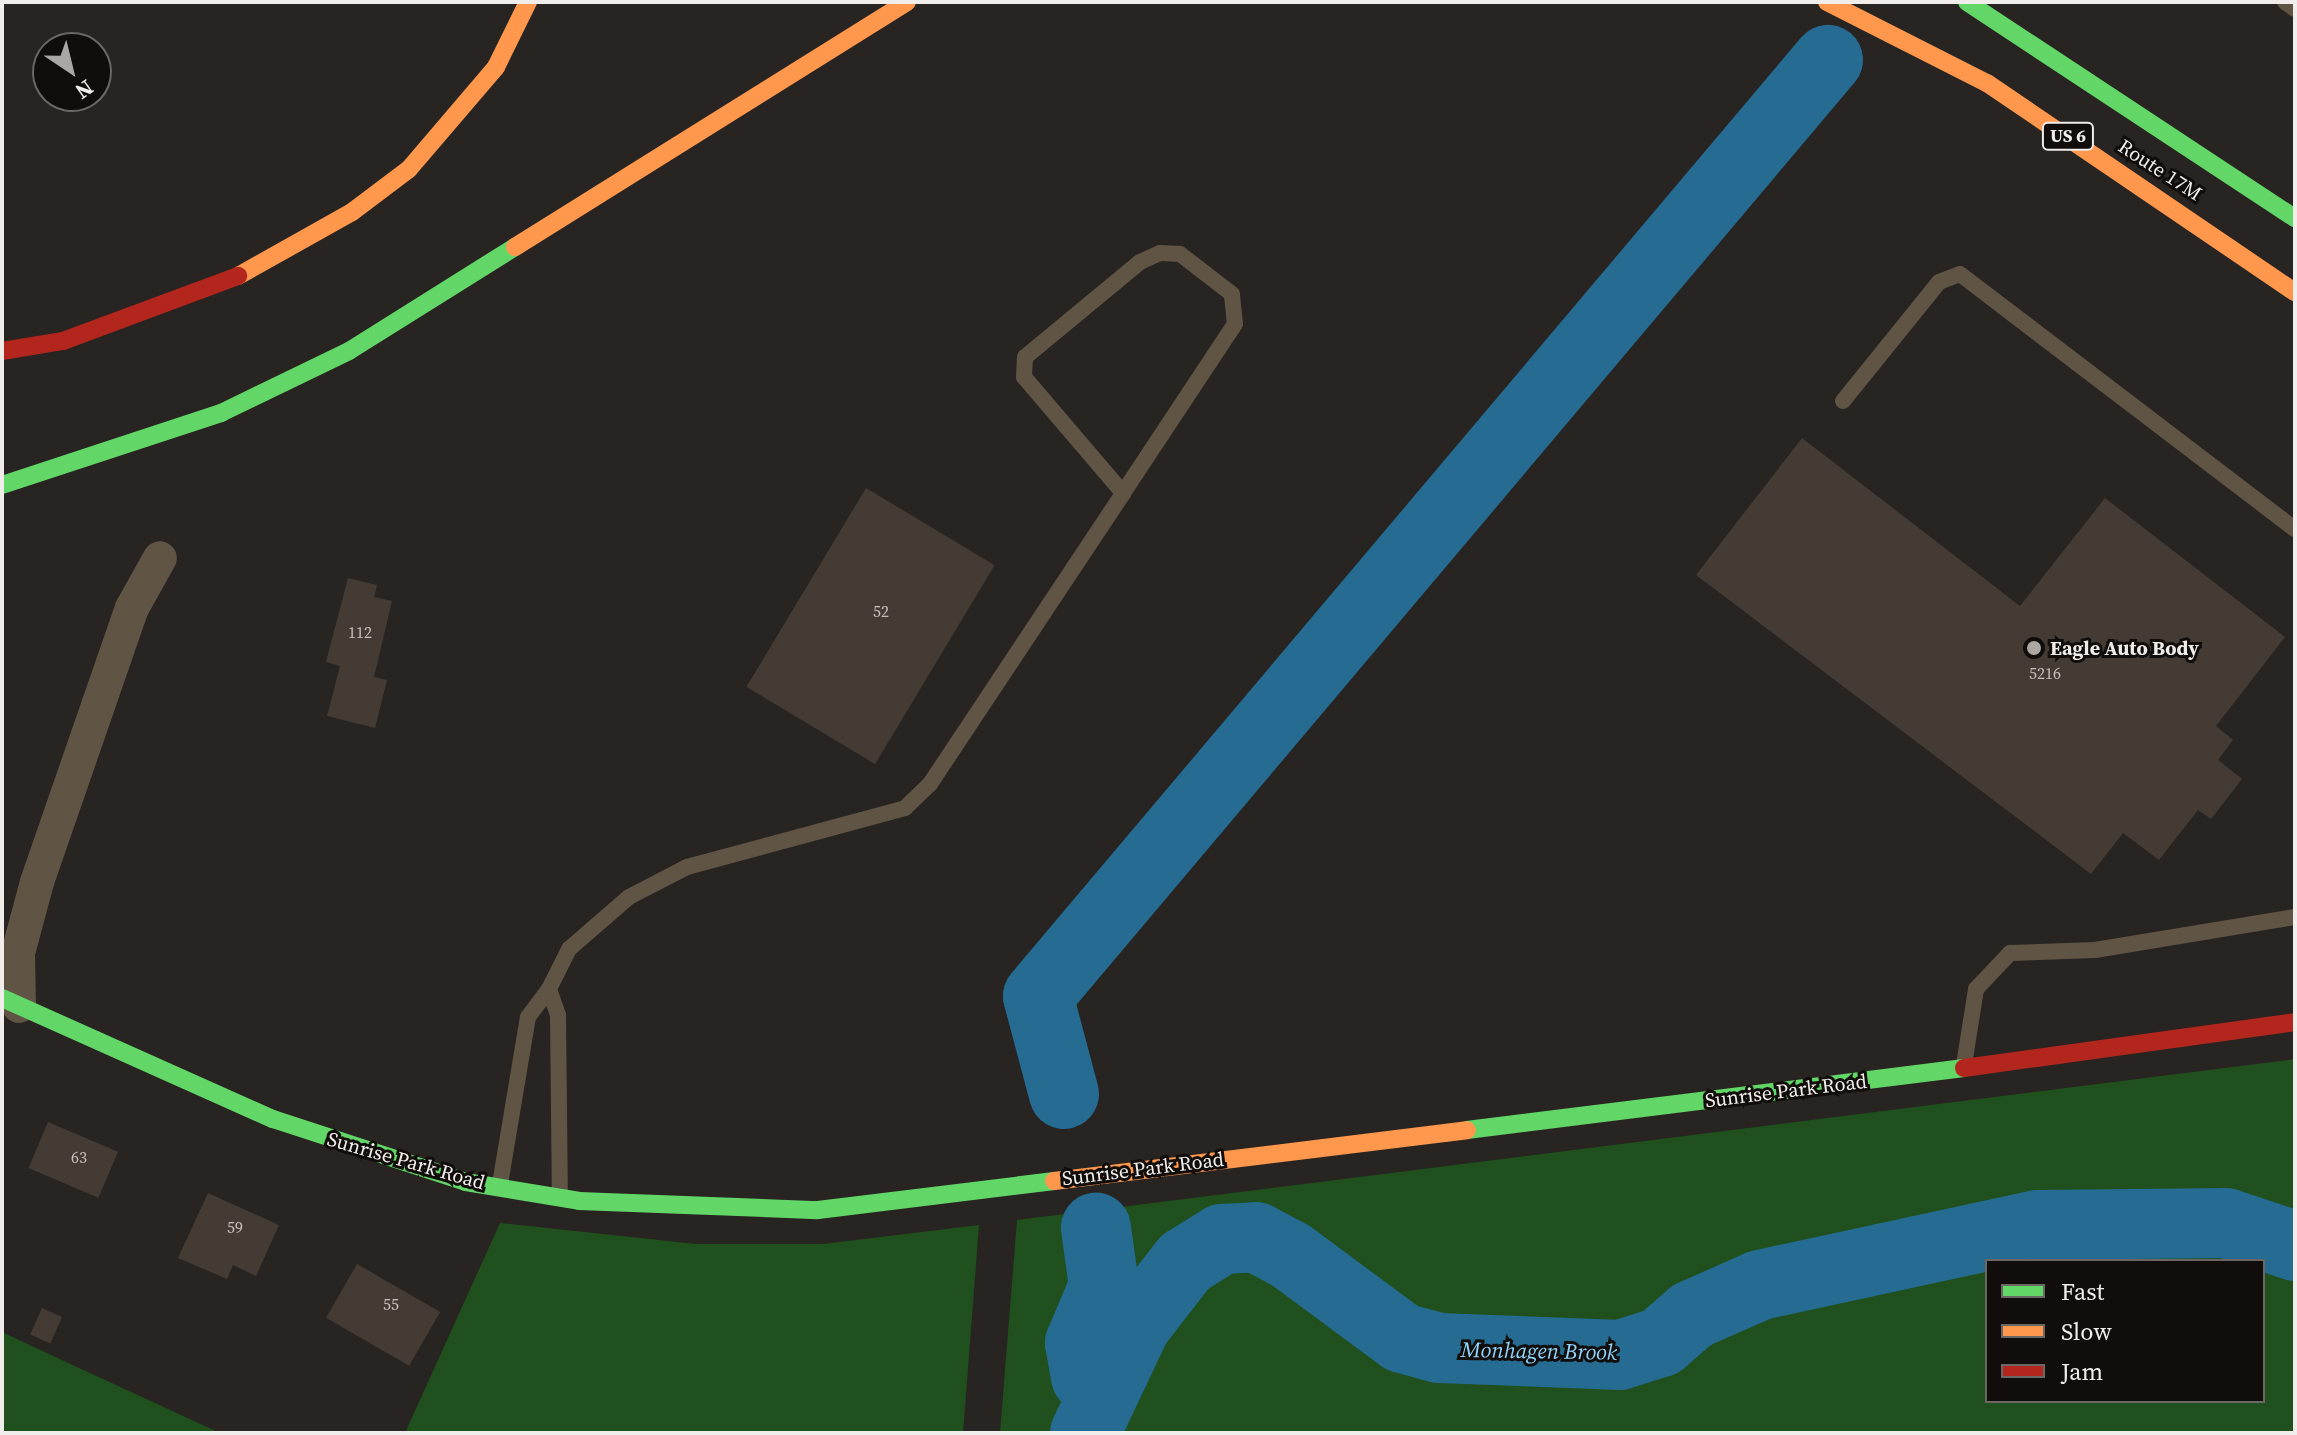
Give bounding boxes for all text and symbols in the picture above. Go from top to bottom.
north arrow [32,32,112,112]
text: N [69,73,100,107]
road number: US 6 [2040,122,2096,150]
street label: Route 17M [2114,134,2206,206]
house number: 52 [873,601,889,621]
house number: 112 [348,622,372,642]
place label: Eagle Auto Body [2050,636,2199,660]
marker: Eagle Auto Body [2025,639,2043,657]
house number: 5216 [2029,663,2061,683]
street label: Sunrise Park Road [1704,1069,1868,1113]
street label: Sunrise Park Road [324,1127,488,1195]
house number: 63 [71,1147,87,1167]
street label: Sunrise Park Road [1061,1147,1225,1191]
house number: 59 [227,1217,243,1237]
legend [1985,1259,2265,1403]
text: Fast [2061,1275,2104,1308]
house number: 55 [383,1294,399,1314]
text: Slow [2061,1315,2112,1348]
water label: Monhagen Brook [1461,1336,1617,1366]
text: Jam [2061,1355,2103,1388]

